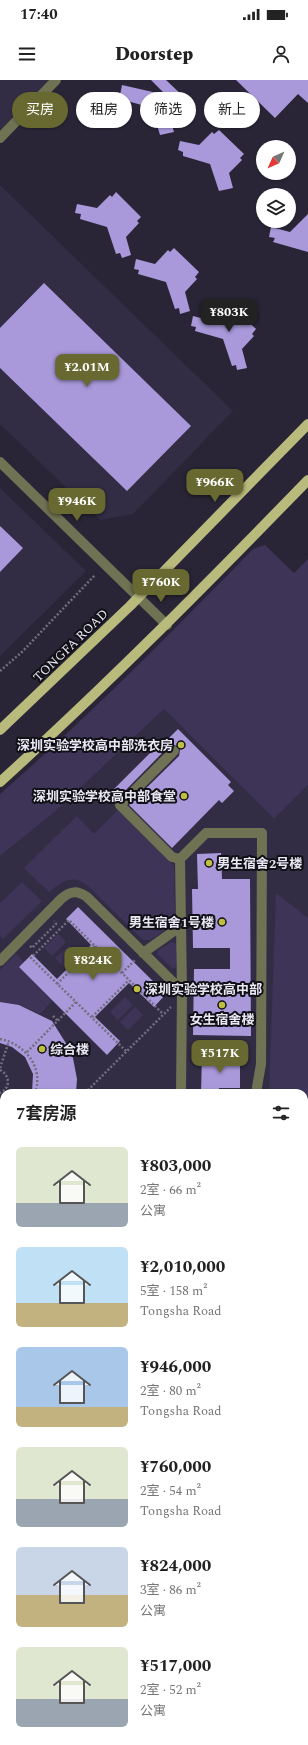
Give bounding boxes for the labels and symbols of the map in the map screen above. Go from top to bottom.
north arrow [256,140,296,180]
pin: ¥803K [201,299,257,333]
pin: ¥2.01M [54,354,120,388]
pin: ¥966K [187,469,243,503]
pin: ¥946K [49,488,105,522]
pin: ¥760K [133,569,189,603]
street label: TONGFA ROAD [29,604,113,687]
place label: 深圳实验学校高中部洗衣房 [17,736,173,756]
marker: 深圳实验学校高中部洗衣房 [176,740,186,750]
place label: 深圳实验学校高中部食堂 [33,787,176,807]
marker: 深圳实验学校高中部食堂 [179,791,189,801]
place label: 男生宿舍2号楼 [217,854,302,874]
marker: 男生宿舍2号楼 [204,858,214,868]
place label: 男生宿舍1号楼 [129,913,214,933]
marker: 男生宿舍1号楼 [217,917,227,927]
pin: ¥824K [65,947,121,981]
place label: 深圳实验学校高中部 [145,980,262,1000]
marker: 深圳实验学校高中部 [132,984,142,994]
marker: 女生宿舍楼 [217,1000,227,1010]
place label: 女生宿舍楼 [189,1010,255,1030]
place label: 综合楼 [50,1040,89,1060]
pin: ¥517K [192,1040,248,1074]
marker: 综合楼 [37,1044,47,1054]

